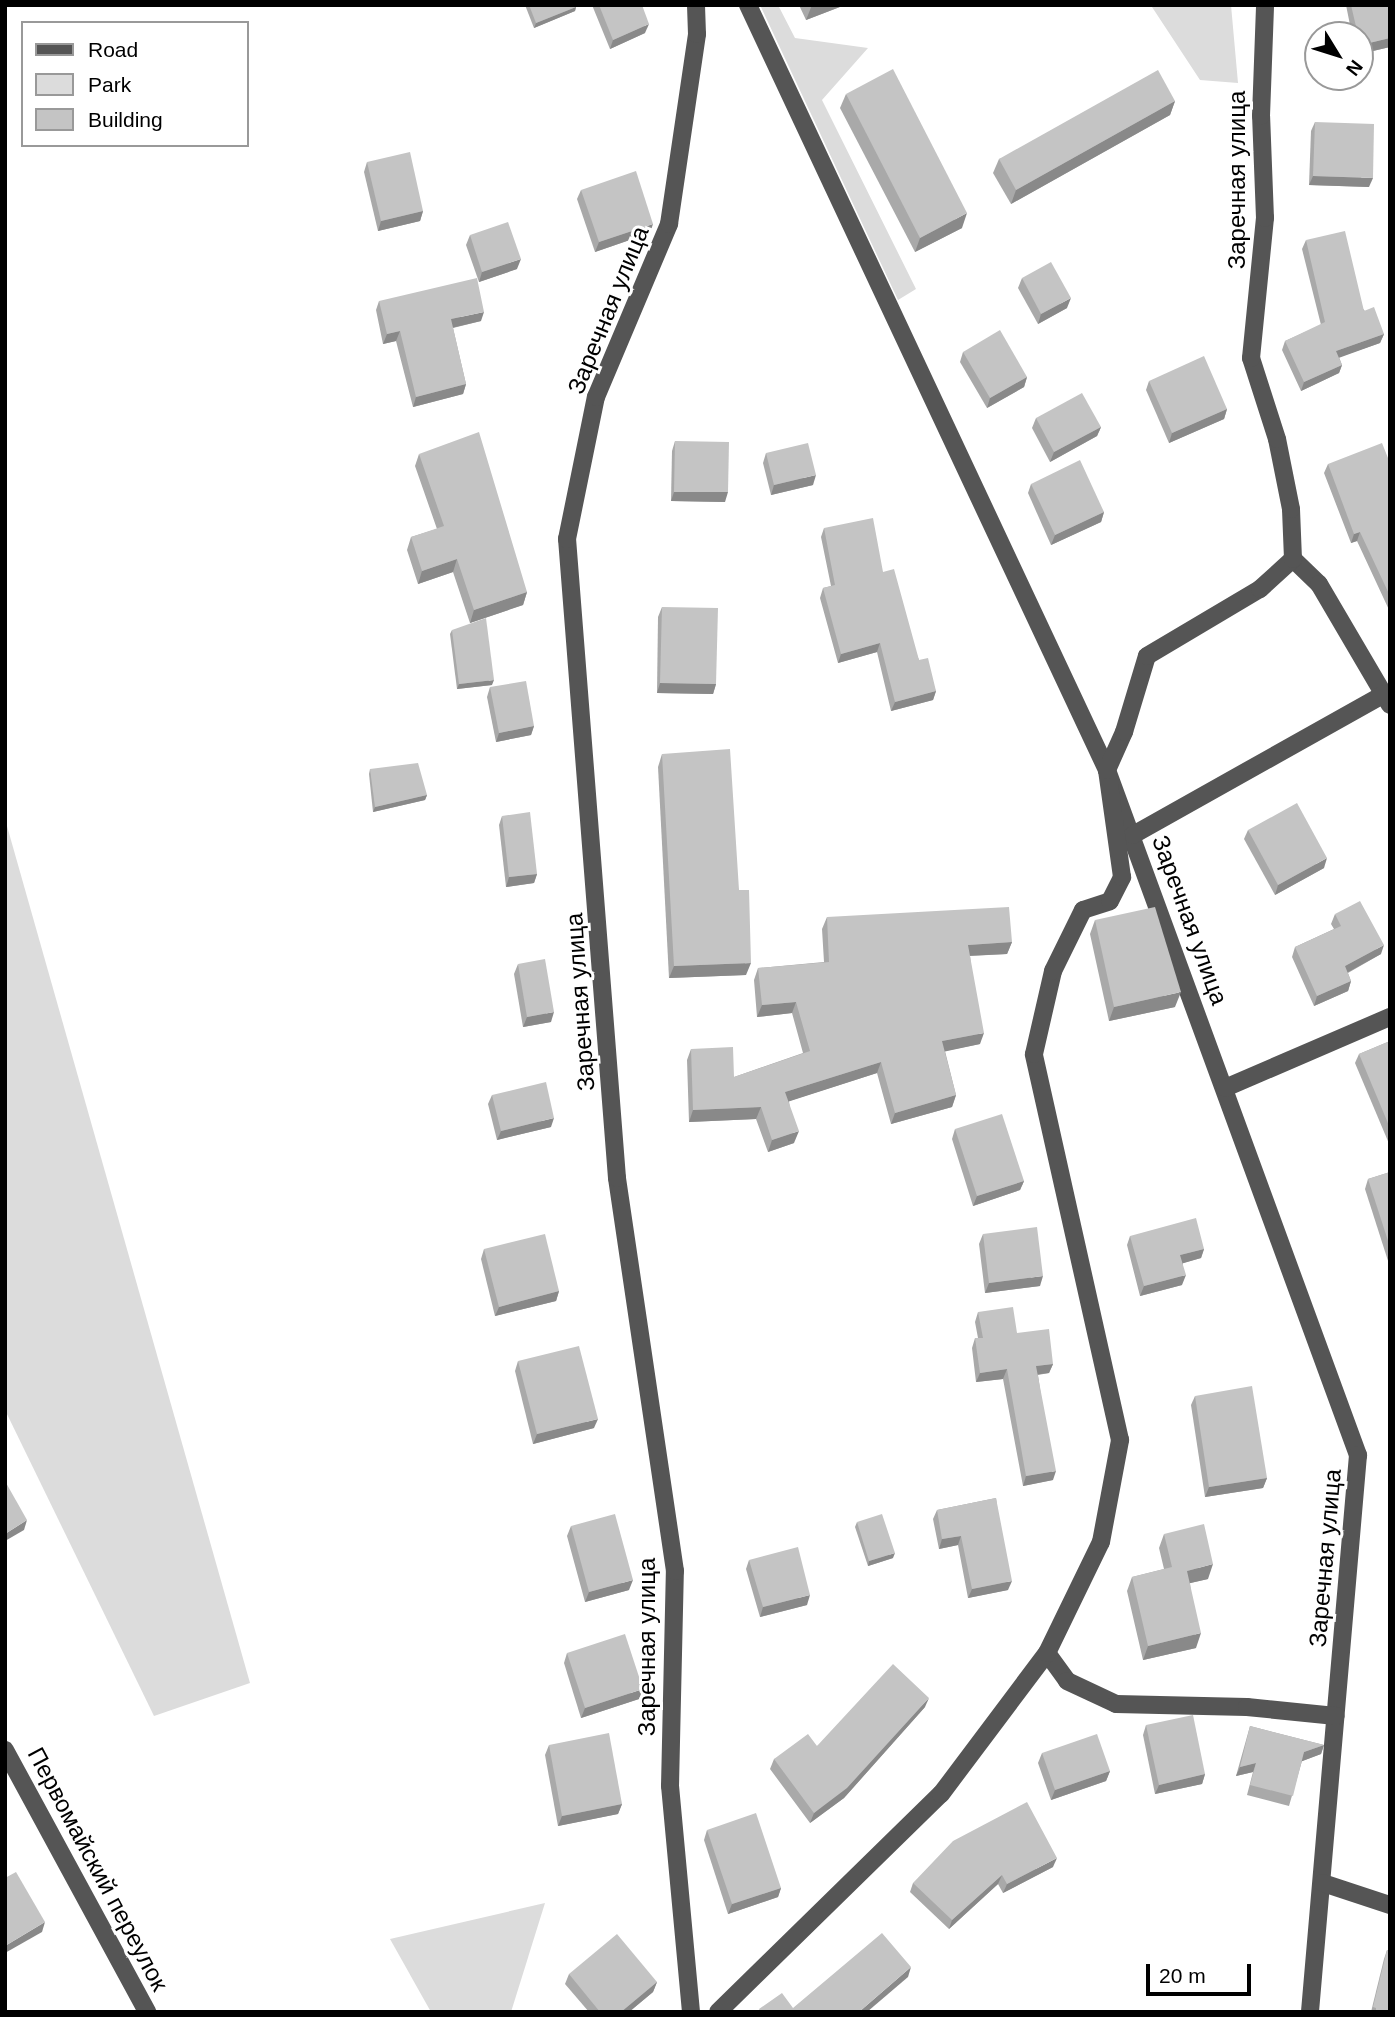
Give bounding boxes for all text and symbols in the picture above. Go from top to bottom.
legend [21,21,248,147]
north arrow [1304,21,1374,91]
text: Road [88,38,138,61]
text: N [1342,56,1367,80]
text: Park [88,73,131,96]
street label: Заречная улица [1223,91,1251,269]
text: Building [88,108,163,131]
street label: Заречная улица [561,222,655,398]
street label: Заречная улица [1146,831,1234,1009]
street label: Заречная улица [559,912,601,1092]
street label: Заречная улица [1303,1468,1347,1648]
street label: Заречная улица [633,1558,661,1736]
street label: Первомайский переулок [22,1742,174,1996]
scale bar [1150,1951,1255,1995]
text: 20 m [1159,1964,1206,1987]

